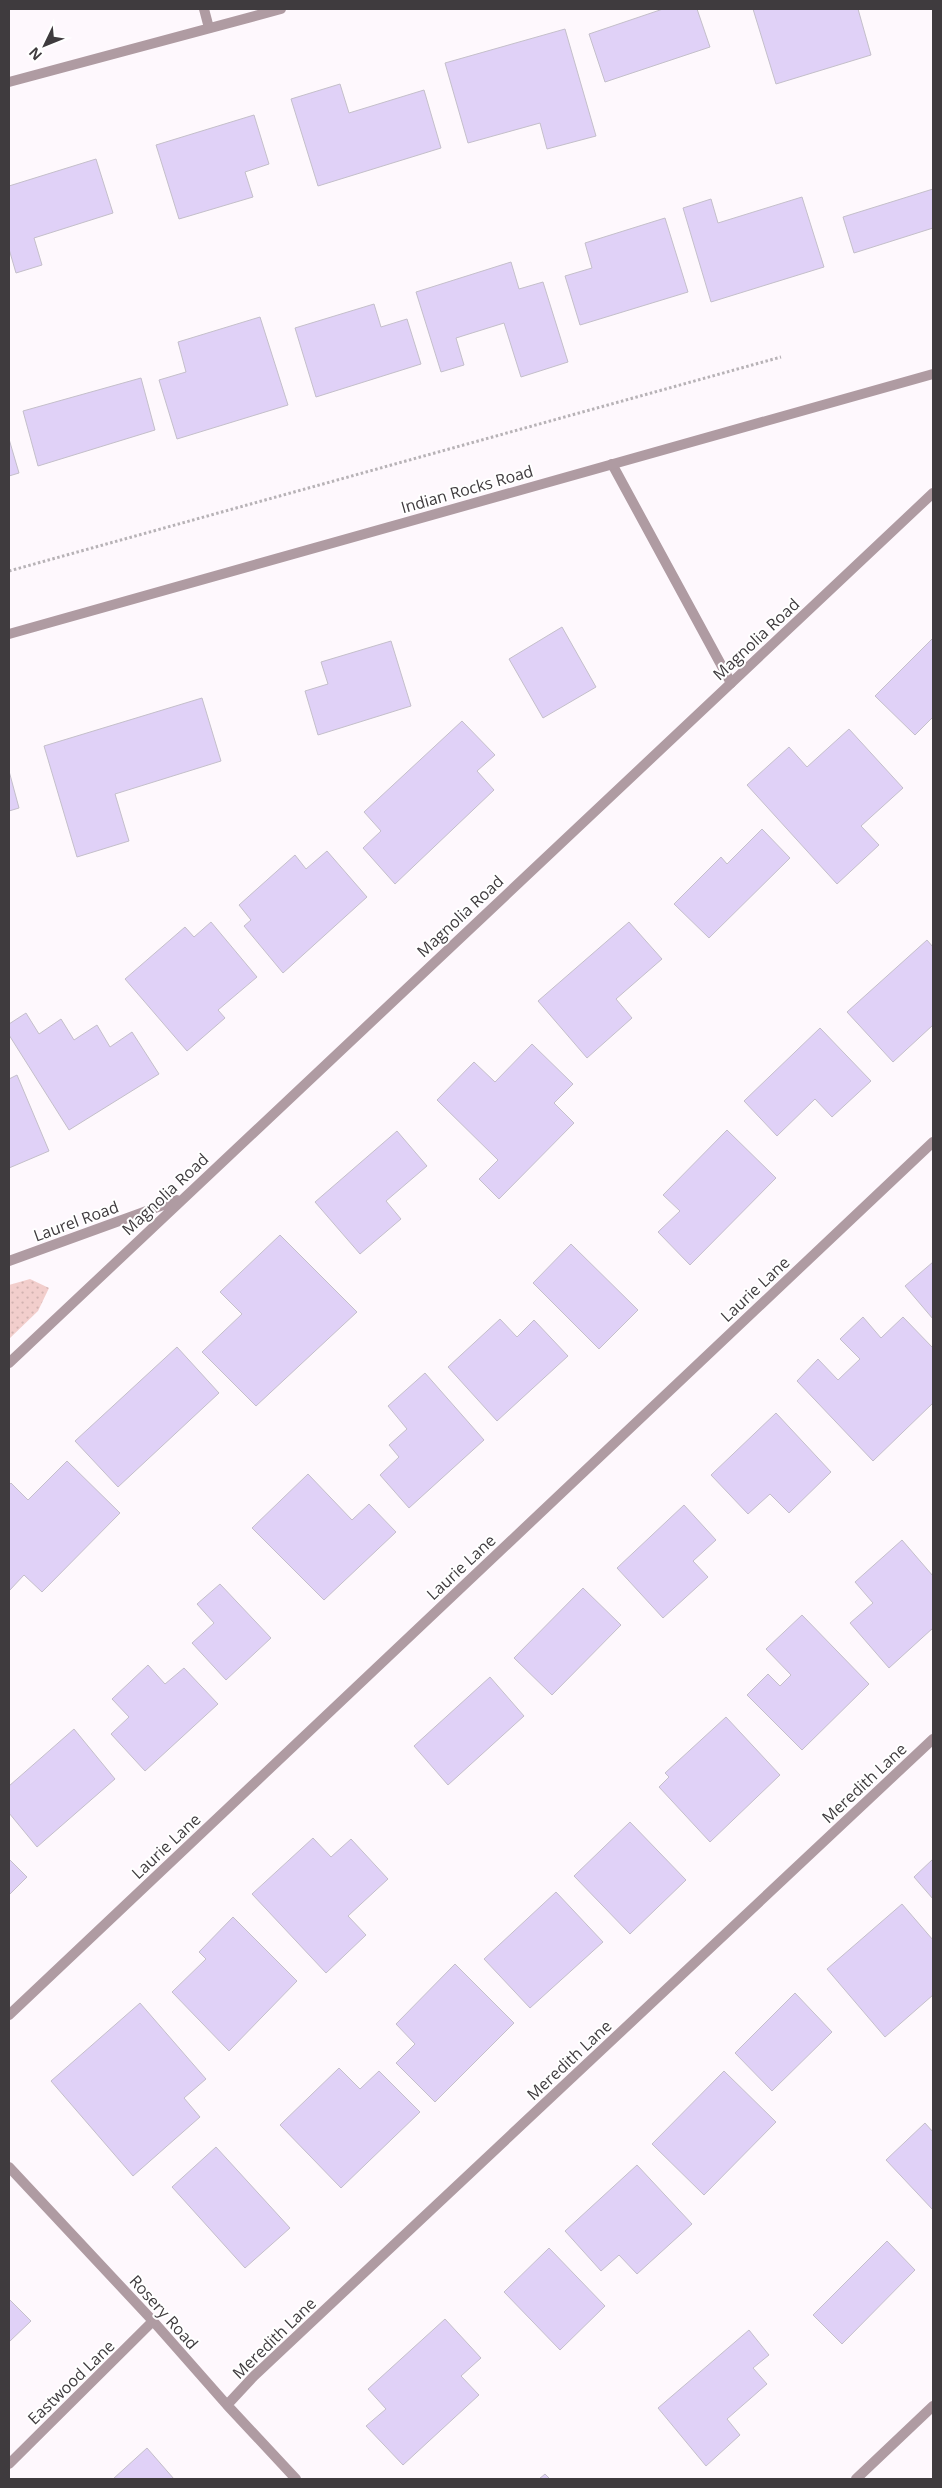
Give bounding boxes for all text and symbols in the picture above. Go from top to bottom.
north arrow [20,20,70,70]
text: N [24,44,46,65]
street label: Indian Rocks Road [398,460,536,518]
street label: Magnolia Road [708,593,804,685]
street label: Magnolia Road [412,870,508,962]
street label: Magnolia Road [117,1148,213,1240]
street label: Laurel Road [30,1195,122,1247]
street label: Laurie Lane [716,1251,794,1327]
street label: Laurie Lane [422,1529,500,1605]
street label: Meredith Lane [817,1738,911,1828]
street label: Laurie Lane [127,1808,205,1884]
street label: Meredith Lane [522,2015,616,2105]
street label: Rosery Road [125,2270,203,2354]
street label: Meredith Lane [227,2292,321,2384]
street label: Eastwood Lane [23,2335,119,2429]

